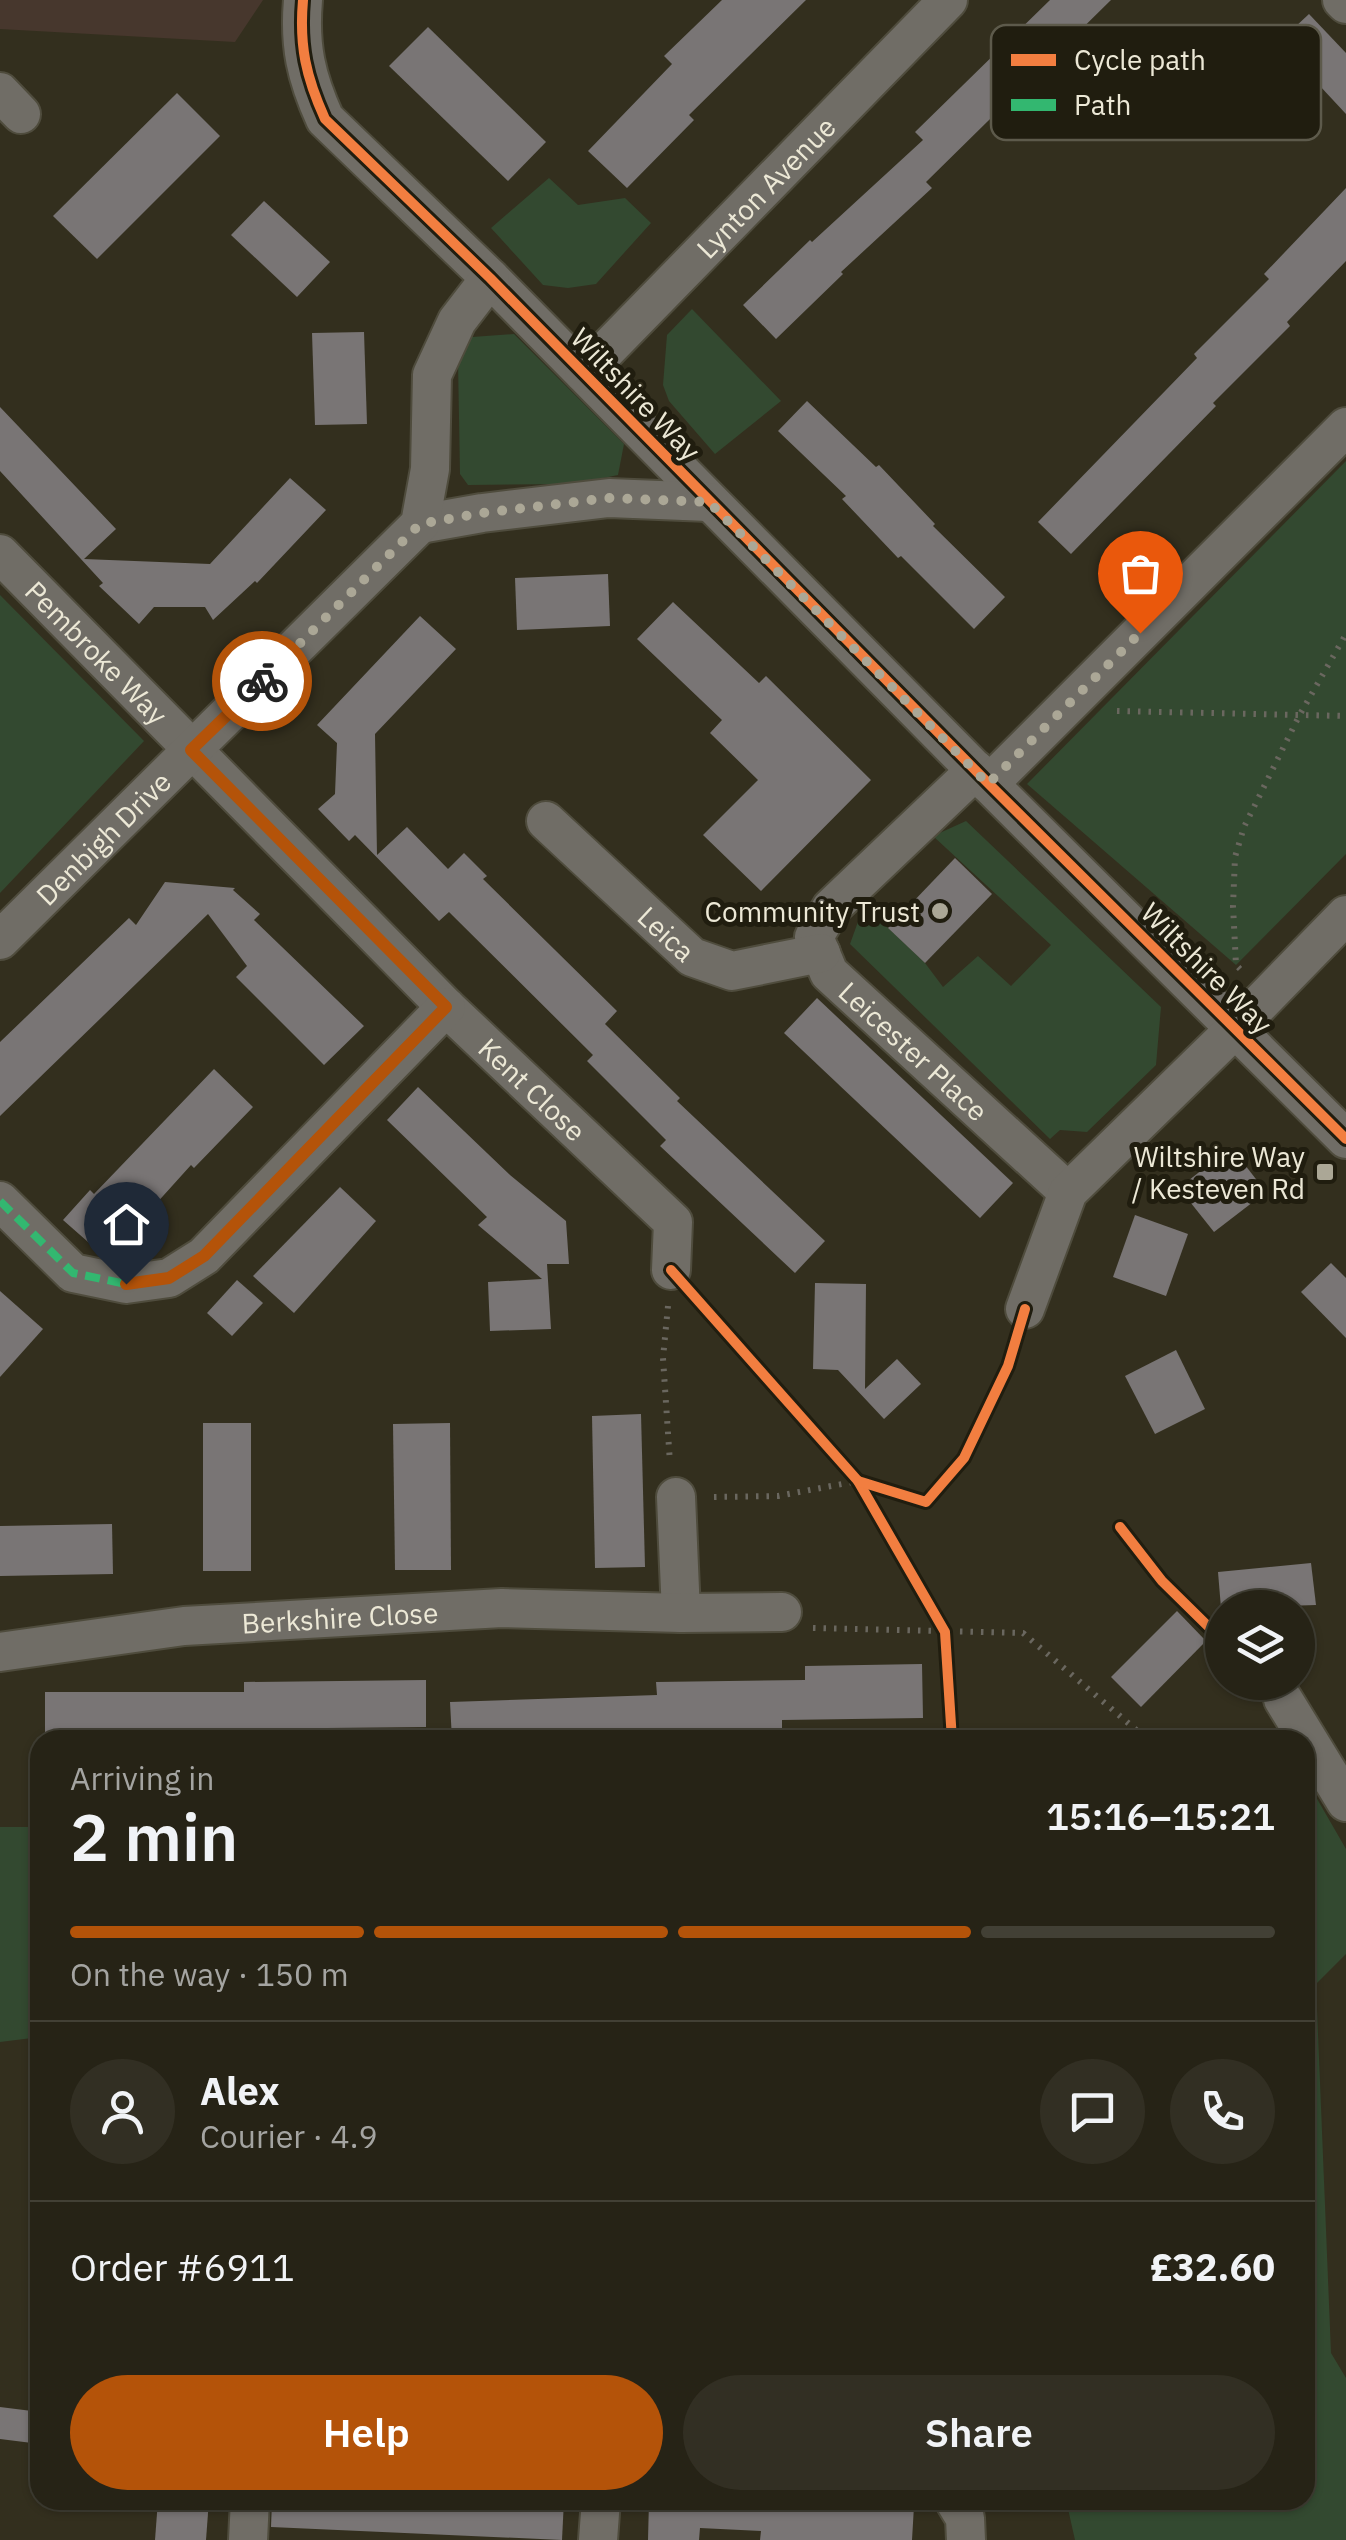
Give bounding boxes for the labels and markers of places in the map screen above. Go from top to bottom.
pin [1098,531,1183,634]
place label: Community Trust [705,893,920,930]
marker: Community Trust [929,900,951,922]
place label: Wiltshire Way / Kesteven Rd [1132,1138,1305,1207]
marker: Wiltshire Way / Kesteven Rd [1314,1161,1336,1183]
pin [84,1182,169,1285]

